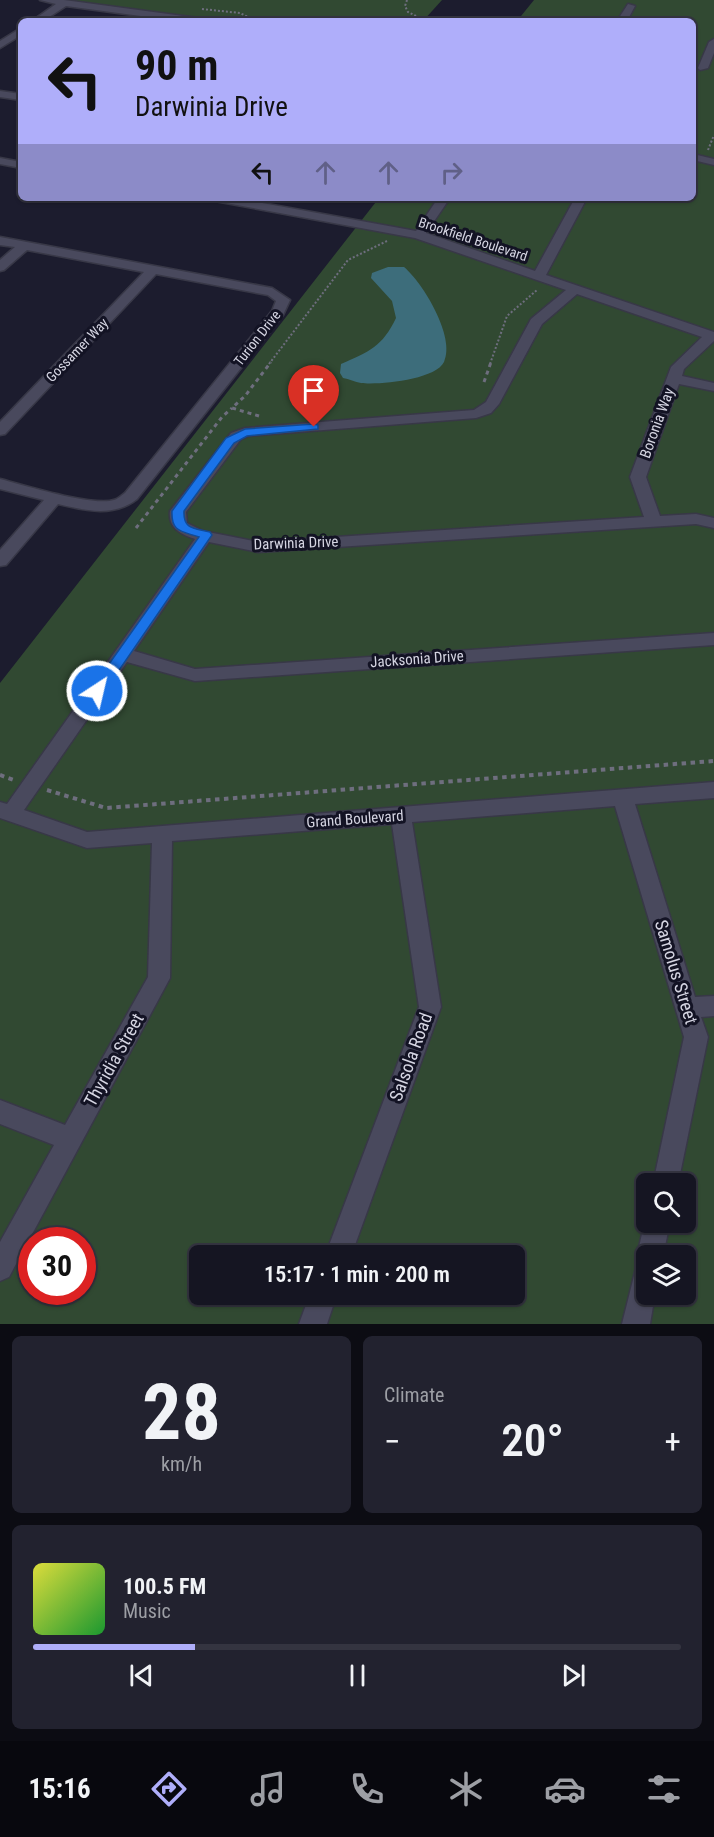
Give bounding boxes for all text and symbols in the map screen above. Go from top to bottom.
text: 90 m [135,41,218,90]
icon: left [36,42,114,120]
text: Darwinia Drive [135,91,288,123]
icon: left [246,156,279,189]
icon: ahead [309,156,342,189]
icon: ahead [372,156,405,189]
icon: right [435,156,468,189]
street label: Brookfield Boulevard [416,214,530,264]
street label: Turion Drive [230,307,284,369]
street label: Gossamer Way [43,315,111,385]
pin [288,365,339,427]
icon: arrive [297,374,330,407]
street label: Boronia Way [636,385,678,461]
street label: Darwinia Drive [253,533,339,553]
street label: Jacksonia Drive [370,647,464,671]
position arrow [65,659,129,723]
street label: Grand Boulevard [306,807,404,831]
street label: Samolus Street [651,917,702,1027]
street label: Thyridia Street [79,1010,148,1110]
street label: Salsola Road [385,1010,436,1104]
map controls [636,1173,696,1305]
button: search [636,1173,696,1233]
speed limit sign: 30 [18,1227,96,1305]
button: layers [636,1245,696,1305]
text: 15:17 · 1 min · 200 m [264,1262,450,1287]
text: 28 [142,1367,221,1458]
text: Climate [384,1383,444,1407]
text: 20° [501,1414,564,1467]
text: − [384,1422,401,1461]
text: + [665,1422,681,1461]
text: km/h [161,1452,202,1476]
text: 100.5 FM [123,1574,206,1599]
text: Music [123,1599,171,1623]
icon: previous [125,1659,158,1692]
icon: pause [341,1659,374,1692]
icon: next [557,1659,590,1692]
icon: directions [148,1768,190,1810]
icon: music [247,1768,289,1810]
icon: phone [346,1768,388,1810]
icon: climate [445,1768,487,1810]
icon: car [544,1768,586,1810]
icon: filters [643,1768,685,1810]
text: 15:16 [29,1773,91,1805]

